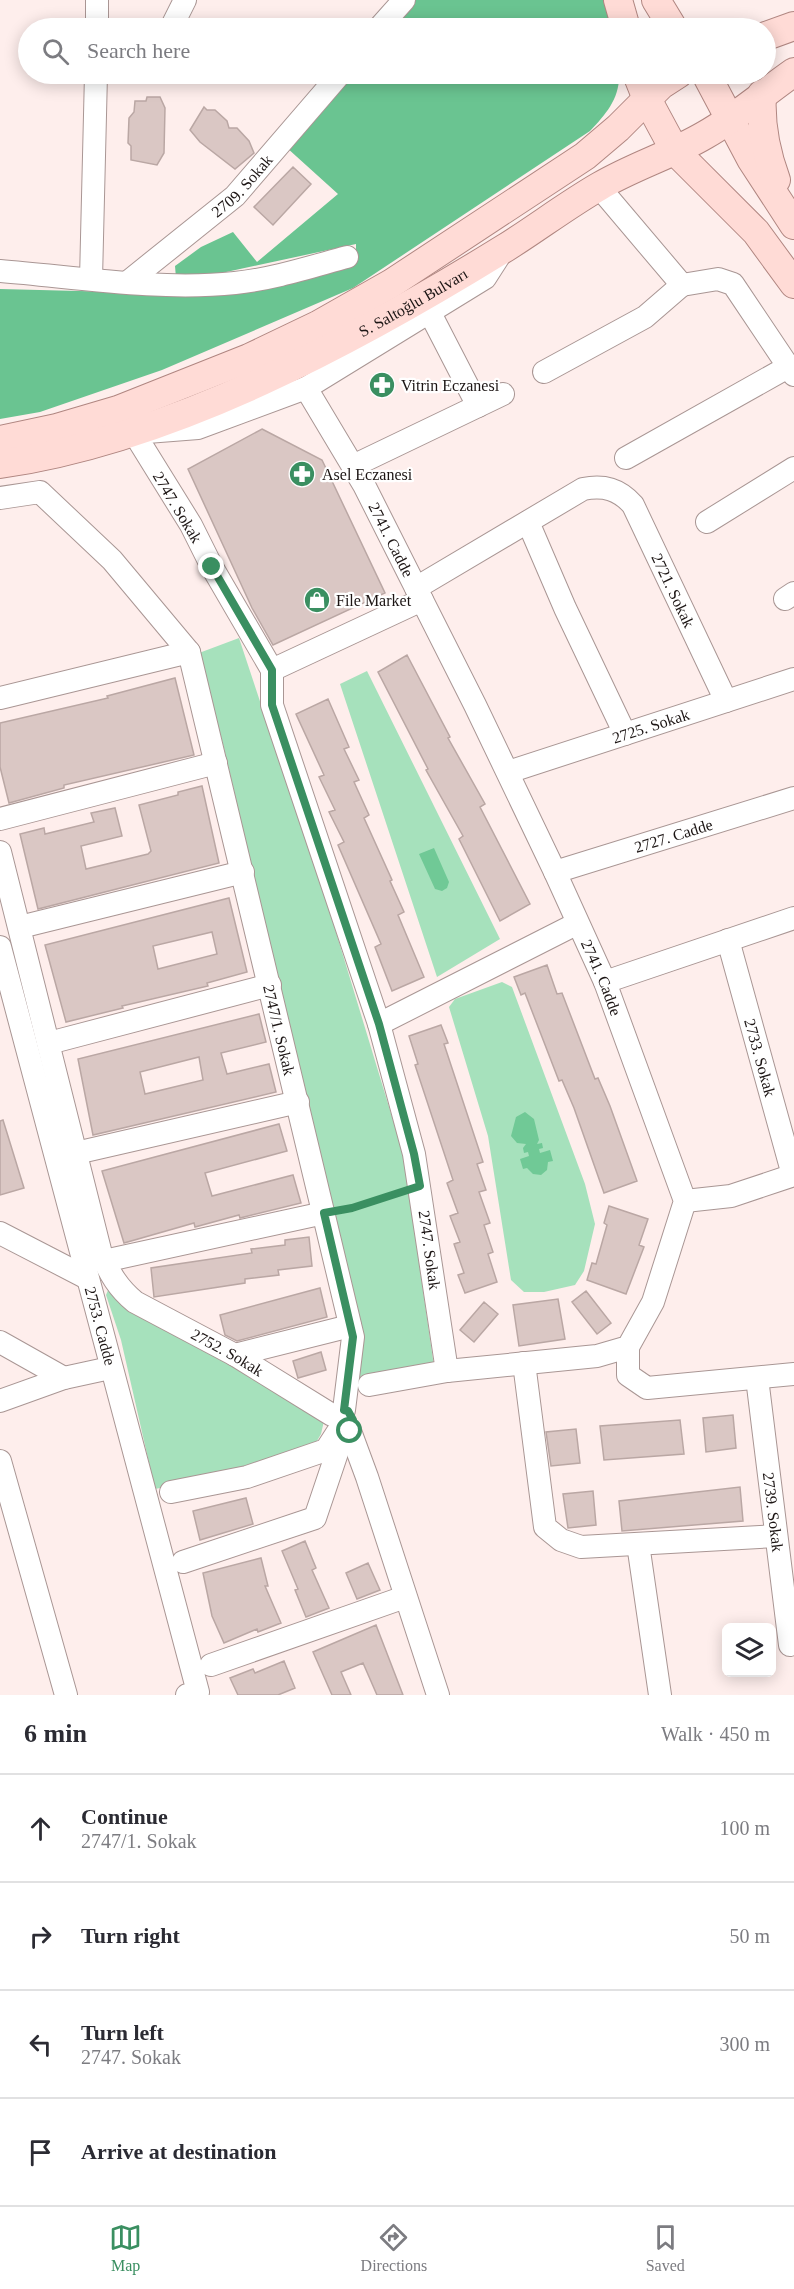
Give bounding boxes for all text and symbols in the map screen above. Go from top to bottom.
search box [18,18,776,84]
icon: search [39,35,72,68]
text: Search here [87,38,190,63]
street label: 2709. Sokak [208,151,276,220]
street label: S. Saltoğlu Bulvarı [356,265,471,340]
pharmacy icon: Vitrin Eczanesi [367,370,397,400]
place label: Vitrin Eczanesi [401,377,500,394]
pharmacy icon: Asel Eczanesi [287,459,317,489]
place label: Asel Eczanesi [322,466,413,483]
street label: 2747. Sokak [150,469,205,546]
street label: 2741. Cadde [365,500,417,580]
street label: 2721. Sokak [648,551,698,630]
route end [198,553,224,579]
shop icon: File Market [302,585,332,615]
place label: File Market [336,592,412,609]
street label: 2725. Sokak [610,706,691,747]
street label: 2727. Cadde [632,816,715,856]
street label: 2741. Cadde [578,937,625,1018]
street label: 2747/1. Sokak [260,983,298,1077]
street label: 2733. Sokak [741,1017,779,1099]
street label: 2747. Sokak [416,1209,443,1291]
street label: 2753. Cadde [82,1285,119,1367]
street label: 2752. Sokak [188,1325,266,1379]
route start [336,1417,362,1443]
street label: 2739. Sokak [760,1471,786,1553]
map controls [722,1623,776,1677]
button: layers [722,1623,776,1677]
text: 6 min [24,1719,87,1748]
text: Walk · 450 m [661,1723,770,1745]
text: Continue [81,1804,168,1829]
icon: ahead [24,1812,57,1845]
text: 100 m [719,1817,770,1839]
text: 2747/1. Sokak [81,1830,197,1852]
icon: right [24,1920,57,1953]
text: Turn right [81,1923,180,1948]
text: 50 m [729,1925,770,1947]
text: Turn left [81,2020,164,2045]
icon: left [24,2028,57,2061]
text: 300 m [719,2033,770,2055]
text: 2747. Sokak [81,2046,181,2068]
icon: arrive [24,2136,57,2169]
text: Arrive at destination [81,2139,277,2164]
tab: Map [109,2221,142,2275]
tab: Directions [361,2221,427,2275]
tab: Saved [646,2221,685,2275]

